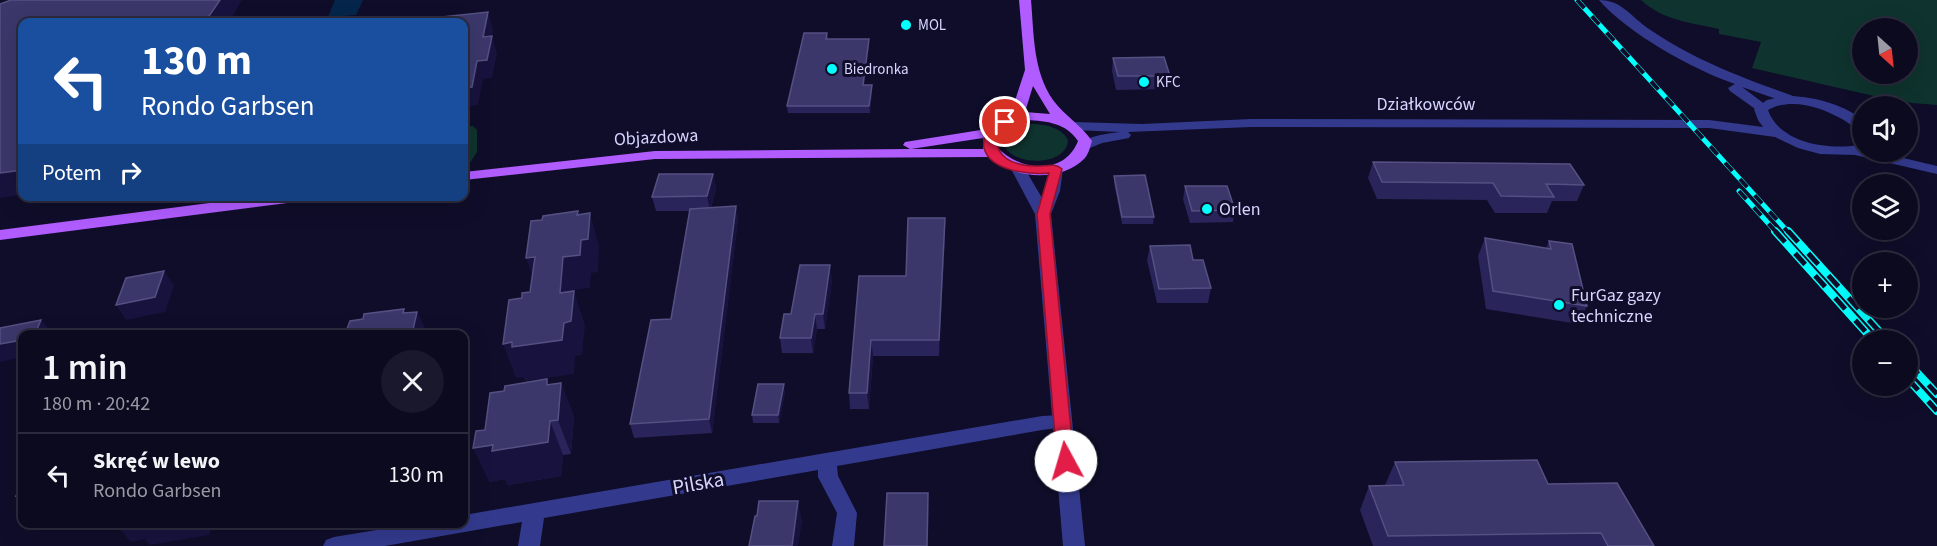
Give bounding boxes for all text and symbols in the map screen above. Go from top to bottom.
place label: MOL [918,15,946,36]
marker: MOL [899,18,913,32]
north arrow [1852,18,1918,84]
map controls [1852,18,1918,396]
text: 130 m [141,31,252,91]
icon: left [42,42,120,120]
place label: Biedronka [844,59,909,80]
marker: Biedronka [825,62,839,76]
place label: KFC [1156,72,1181,93]
marker: KFC [1137,75,1151,89]
text: Rondo Garbsen [141,87,315,126]
street label: Działkowców [1376,92,1476,117]
pin [979,96,1030,147]
button: sound [1852,96,1918,162]
icon: arrive [988,105,1021,138]
street label: Objazdowa [613,123,699,152]
icon: right [114,156,147,189]
text: Potem [42,157,102,189]
button: layers [1852,174,1918,240]
place label: Orlen [1219,197,1261,222]
marker: Orlen [1200,202,1214,216]
button: + [1852,252,1918,318]
place label: FurGaz gazy techniczne [1571,283,1662,329]
marker: FurGaz gazy techniczne [1552,298,1566,312]
button: − [1852,330,1918,396]
text: 1 min [42,342,128,393]
button: close [381,350,444,413]
text: 180 m · 20:42 [42,390,150,418]
position arrow [1034,429,1098,493]
text: Skręć w lewo [93,445,220,477]
icon: left [42,459,75,492]
text: 130 m [389,459,444,491]
street label: Pilska [670,464,726,502]
text: Rondo Garbsen [93,477,222,505]

